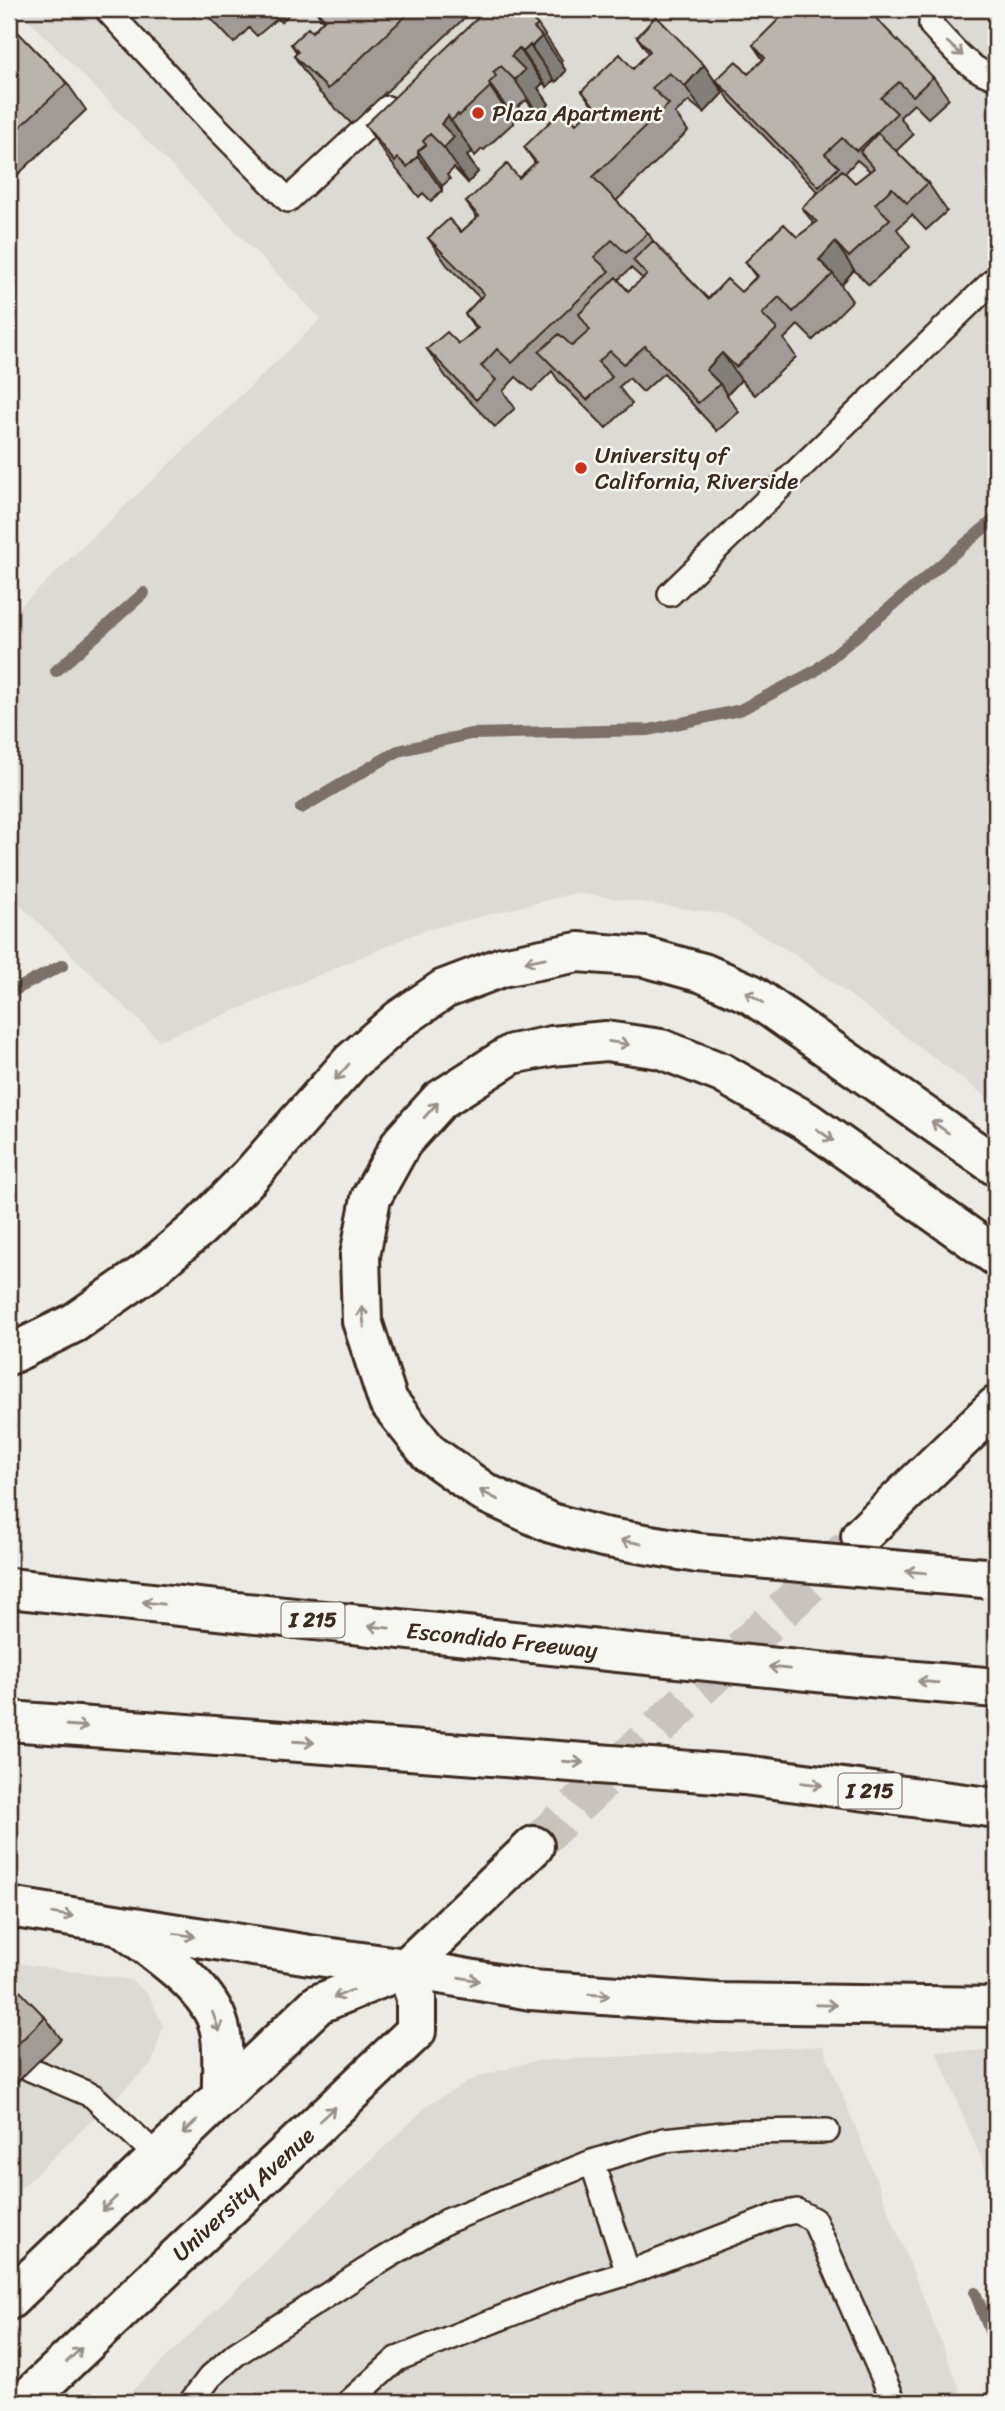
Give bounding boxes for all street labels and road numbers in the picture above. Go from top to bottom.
road number: I 215 [282,1602,344,1638]
street label: Escondido Freeway [404,1610,600,1671]
road number: I 215 [838,1774,902,1809]
street label: University Avenue [162,2117,325,2272]

